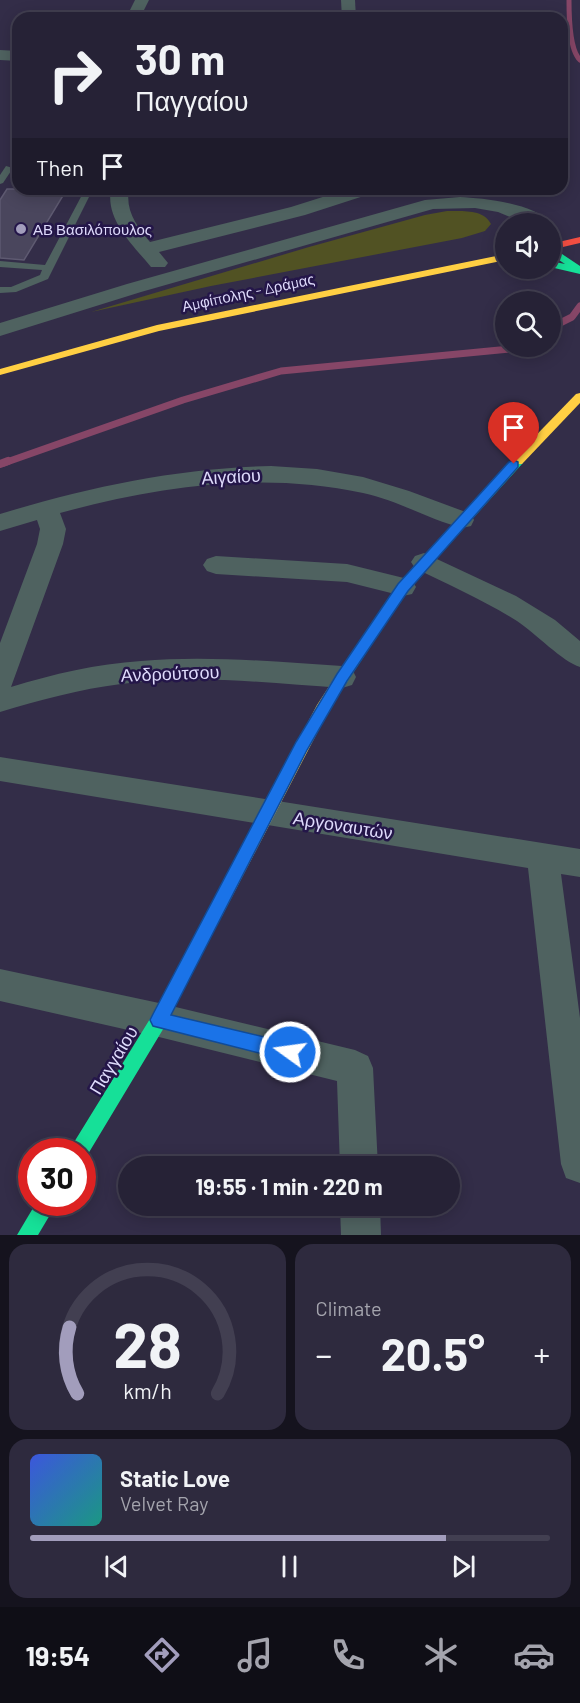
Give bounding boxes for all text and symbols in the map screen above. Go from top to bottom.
text: 30 m [135,33,225,83]
icon: right [36,36,114,114]
text: Παγγαίου [135,84,249,116]
icon: arrive [96,150,129,183]
text: Then [36,154,84,180]
map controls [495,213,561,357]
button: sound [495,213,561,279]
place label: ΑΒ Βασιλόπουλος [33,220,152,238]
marker: ΑΒ Βασιλόπουλος [14,222,28,236]
street label: Αμφίπολης - Δράμας [180,269,316,315]
button: search [495,291,561,357]
pin [488,402,539,464]
icon: arrive [497,411,530,444]
street label: Αιγαίου [201,463,261,489]
street label: Ανδρούτσου [120,660,220,686]
street label: Αργοναυτών [292,806,394,844]
position arrow [258,1020,322,1084]
street label: Παγγαίου [84,1022,142,1098]
speed limit sign: 30 [18,1138,96,1216]
text: 19:55 · 1 min · 220 m [195,1173,383,1199]
text: Climate [316,1296,382,1320]
text: 28 [113,1306,182,1380]
text: 20.5° [381,1326,485,1380]
text: − [316,1334,332,1374]
text: + [534,1334,550,1374]
text: km/h [123,1378,172,1403]
text: Static Love [120,1465,230,1491]
text: Velvet Ray [120,1491,209,1515]
icon: previous [100,1550,133,1583]
icon: pause [273,1550,306,1583]
icon: next [447,1550,480,1583]
icon: directions [141,1634,183,1676]
icon: music [234,1634,276,1676]
icon: phone [327,1634,369,1676]
icon: climate [420,1634,462,1676]
icon: car [513,1634,555,1676]
text: 19:54 [25,1639,90,1671]

